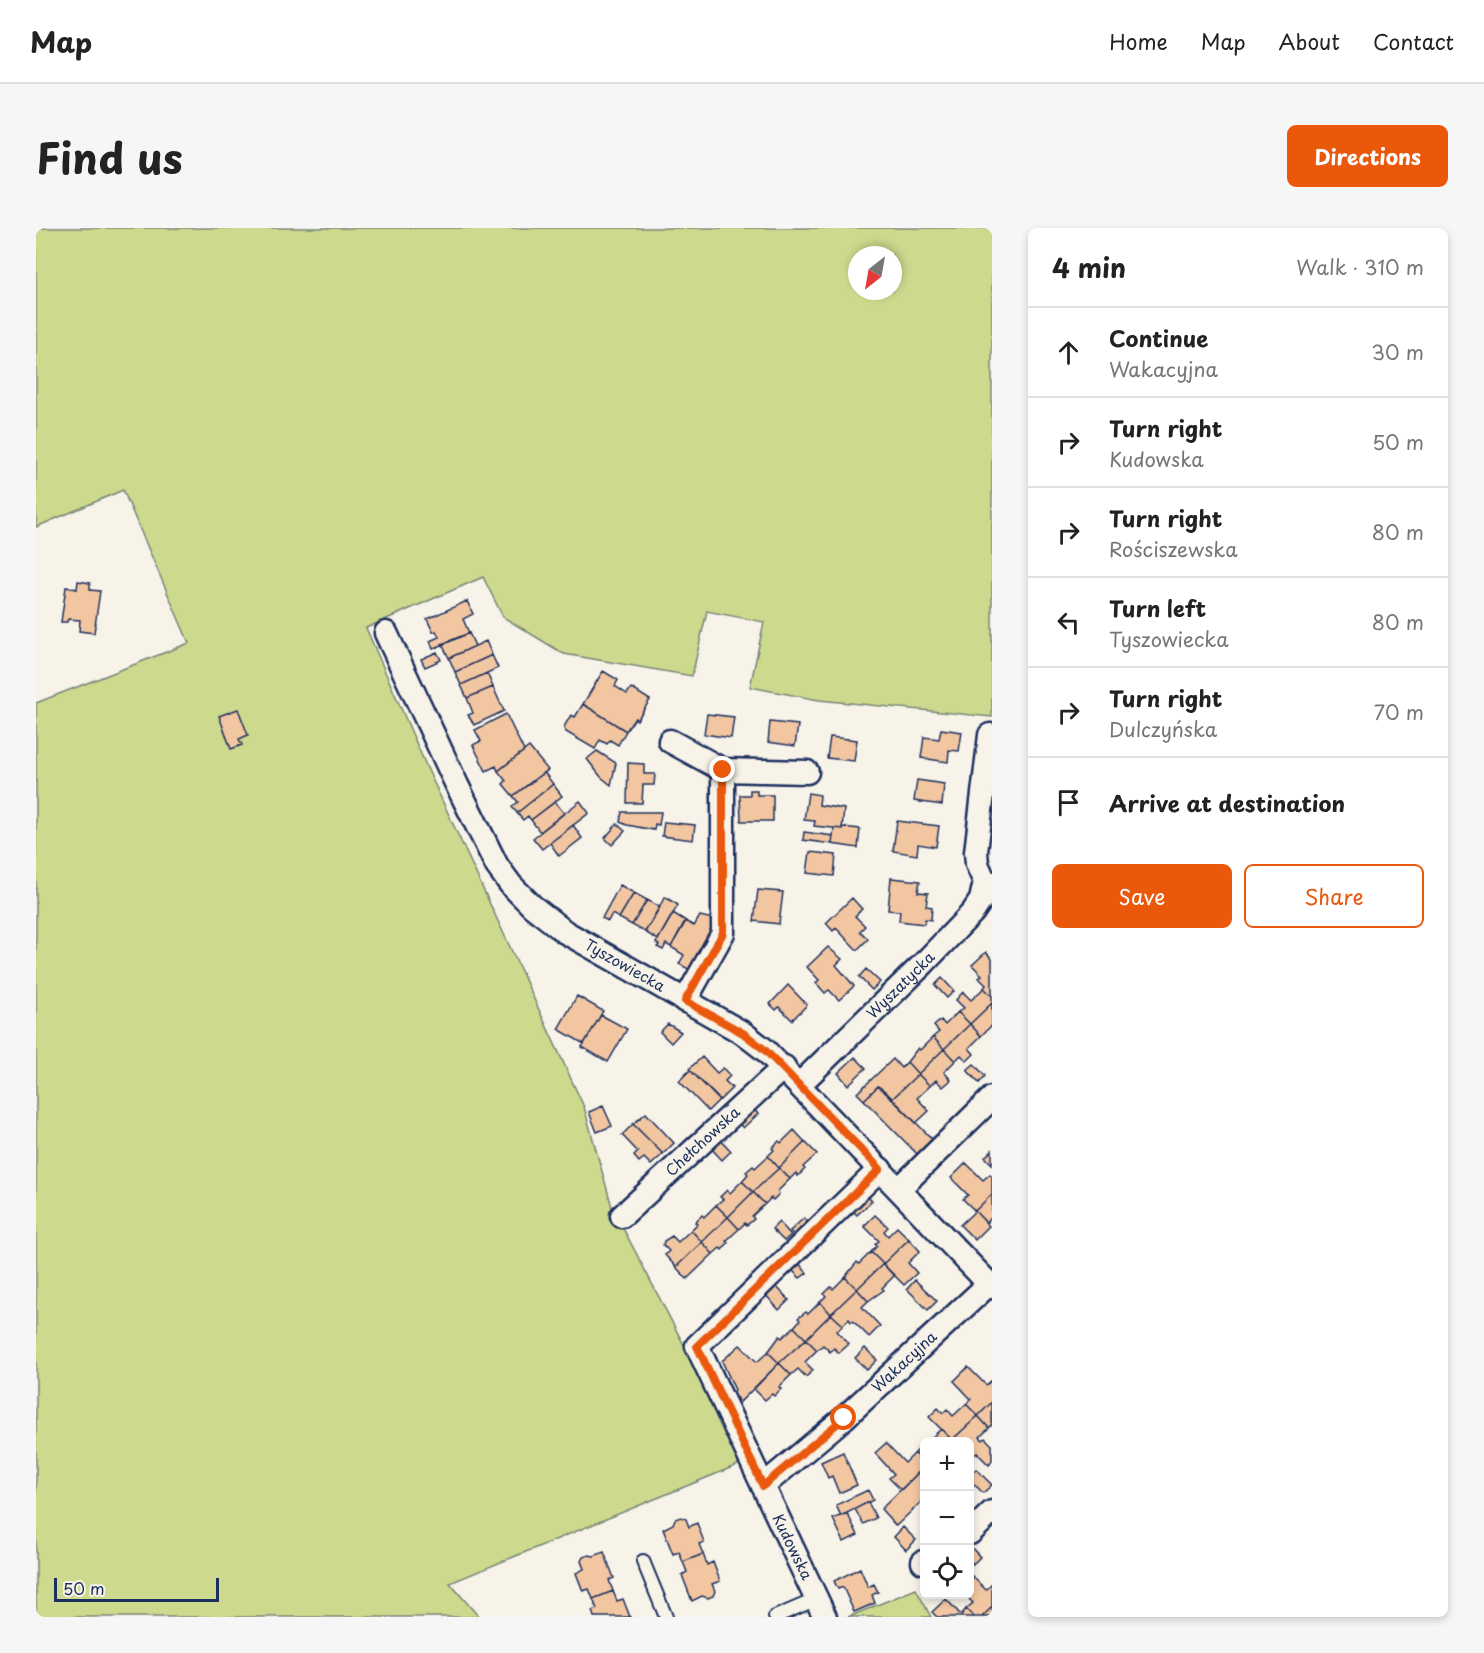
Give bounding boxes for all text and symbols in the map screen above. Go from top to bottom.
text: Map [30,20,92,63]
text: Home [1109,25,1168,57]
text: Map [1201,25,1246,57]
text: About [1279,25,1340,57]
text: Contact [1373,25,1454,57]
text: Find us [36,125,183,188]
button: Directions [1287,125,1448,187]
north arrow [848,246,902,300]
text: 4 min [1052,248,1126,287]
text: Walk · 310 m [1296,252,1424,282]
text: Continue [1109,321,1208,354]
icon: ahead [1052,336,1085,369]
text: 30 m [1371,337,1424,367]
text: Wakacyjna [1109,354,1218,384]
text: Turn right [1109,411,1222,444]
icon: right [1052,426,1085,459]
text: 50 m [1372,427,1424,457]
text: Kudowska [1109,444,1204,474]
text: Turn right [1109,501,1222,534]
icon: right [1052,516,1085,549]
text: 80 m [1372,517,1424,547]
text: Rościszewska [1109,534,1238,564]
text: Turn left [1109,591,1206,624]
icon: left [1052,606,1085,639]
text: 80 m [1372,607,1424,637]
text: Tyszowiecka [1109,624,1229,654]
text: Turn right [1109,681,1222,714]
icon: right [1052,696,1085,729]
text: 70 m [1374,697,1424,727]
text: Dulczyńska [1109,714,1217,744]
route end [709,756,735,782]
icon: arrive [1052,786,1085,819]
text: Arrive at destination [1109,786,1345,819]
button: Save [1052,864,1232,928]
button: Share [1244,864,1424,928]
street label: Tyszowiecka [581,932,671,997]
street label: Wyszatycka [860,945,940,1023]
street label: Chełchowska [659,1100,745,1181]
street label: Wakacyjna [866,1324,942,1397]
route start [830,1404,856,1430]
map controls [920,1437,974,1599]
button: + [920,1437,974,1491]
button: − [920,1491,974,1545]
street label: Kudowska [767,1509,820,1584]
button: locate [920,1545,974,1599]
scale bar [54,1575,219,1602]
text: 50 m [63,1576,104,1600]

